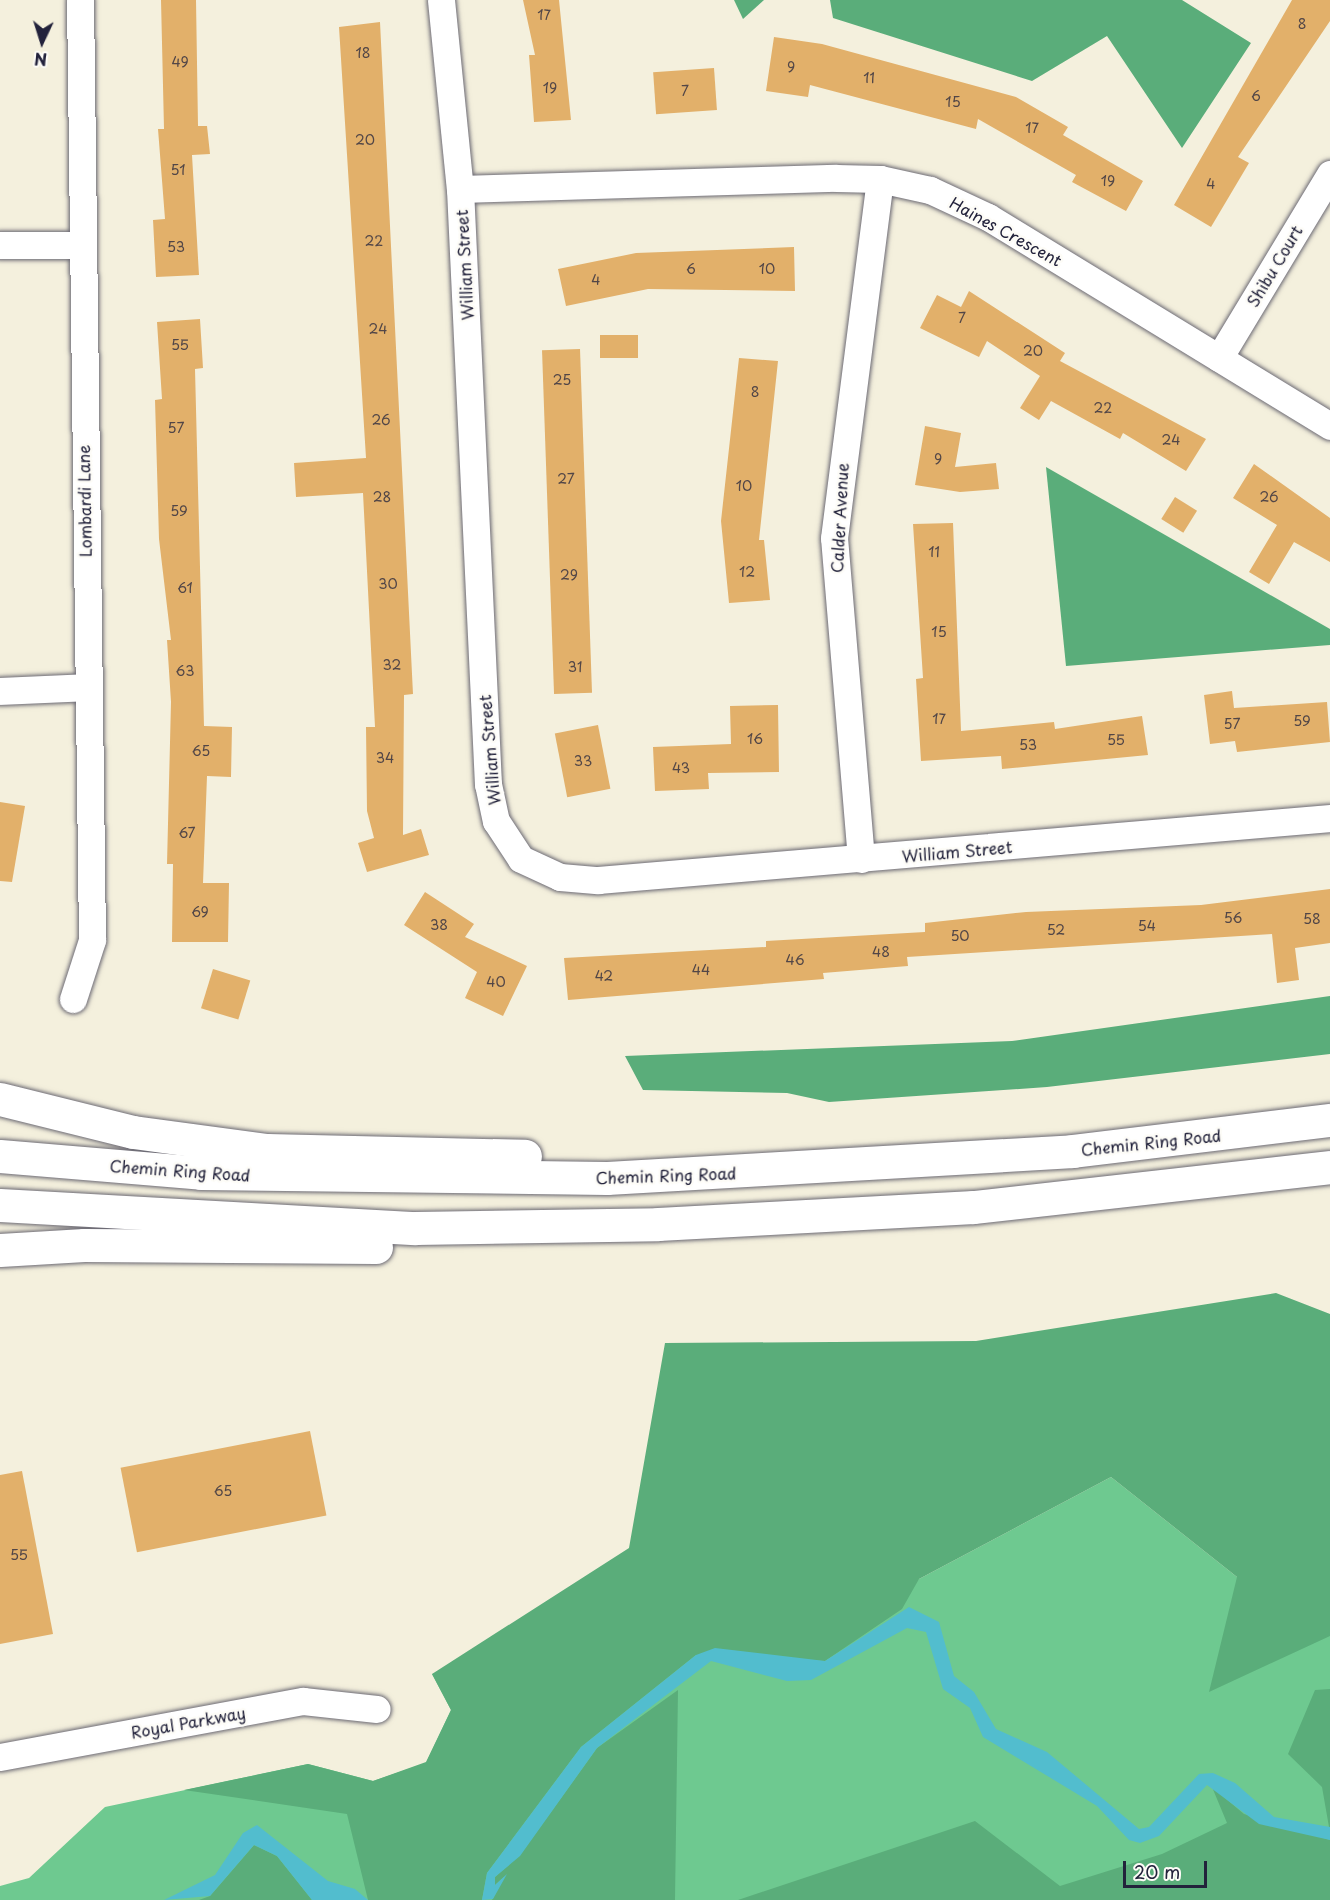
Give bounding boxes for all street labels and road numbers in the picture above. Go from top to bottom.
street label: Haines Crescent [947,192,1065,270]
street label: William Street [451,209,477,321]
street label: Shibu Court [1242,222,1306,310]
street label: Lombardi Lane [73,444,95,558]
street label: Calder Avenue [827,462,851,574]
street label: William Street [475,694,503,806]
street label: William Street [901,837,1013,865]
street label: Chemin Ring Road [1080,1125,1222,1159]
street label: Chemin Ring Road [109,1156,251,1184]
street label: Chemin Ring Road [595,1163,737,1187]
street label: Royal Parkway [129,1702,247,1742]

